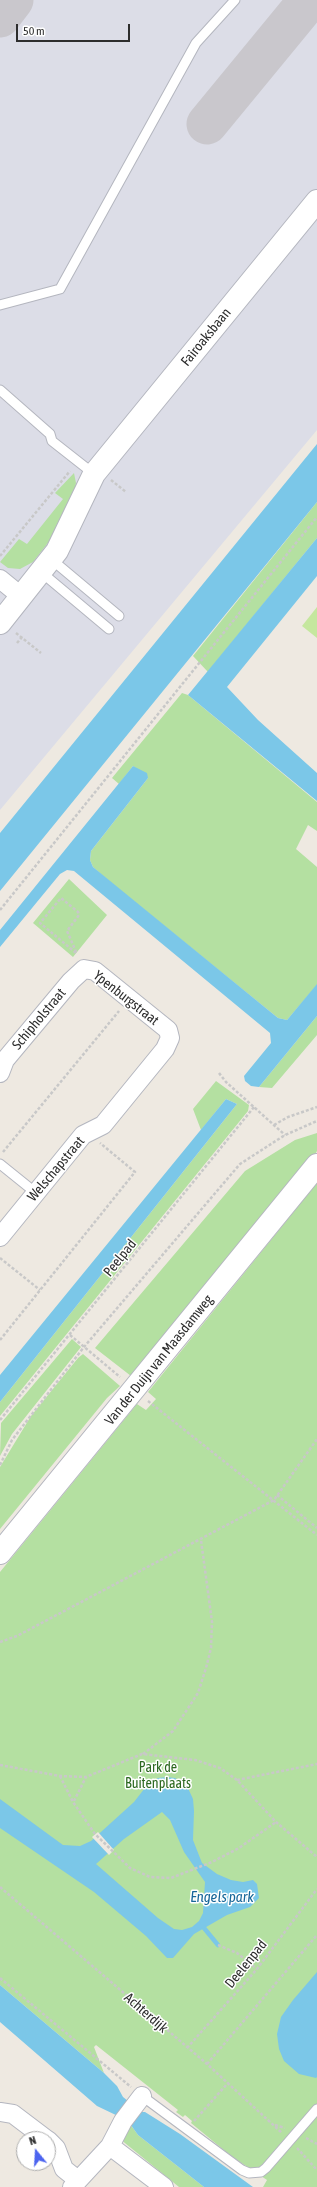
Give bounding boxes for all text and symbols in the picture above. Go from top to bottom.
scale bar [18,16,132,42]
text: 50 m [23,24,45,38]
street label: Fairoaksbaan [177,305,235,369]
street label: Ypenburgstraat [90,967,162,1029]
street label: Schipholstraat [9,985,69,1053]
street label: Welschapstraat [24,1133,88,1205]
street label: Peelpad [100,1236,140,1280]
street label: Van der Duijn van Maasdamweg [101,1292,217,1428]
park label: Park de Buitenplaats [125,1760,191,1792]
water label: Engels park [190,1888,254,1906]
street label: Deelenpad [222,1937,270,1991]
street label: Achterdijk [121,1989,171,2037]
north arrow [16,2131,56,2171]
text: N [28,2134,38,2147]

